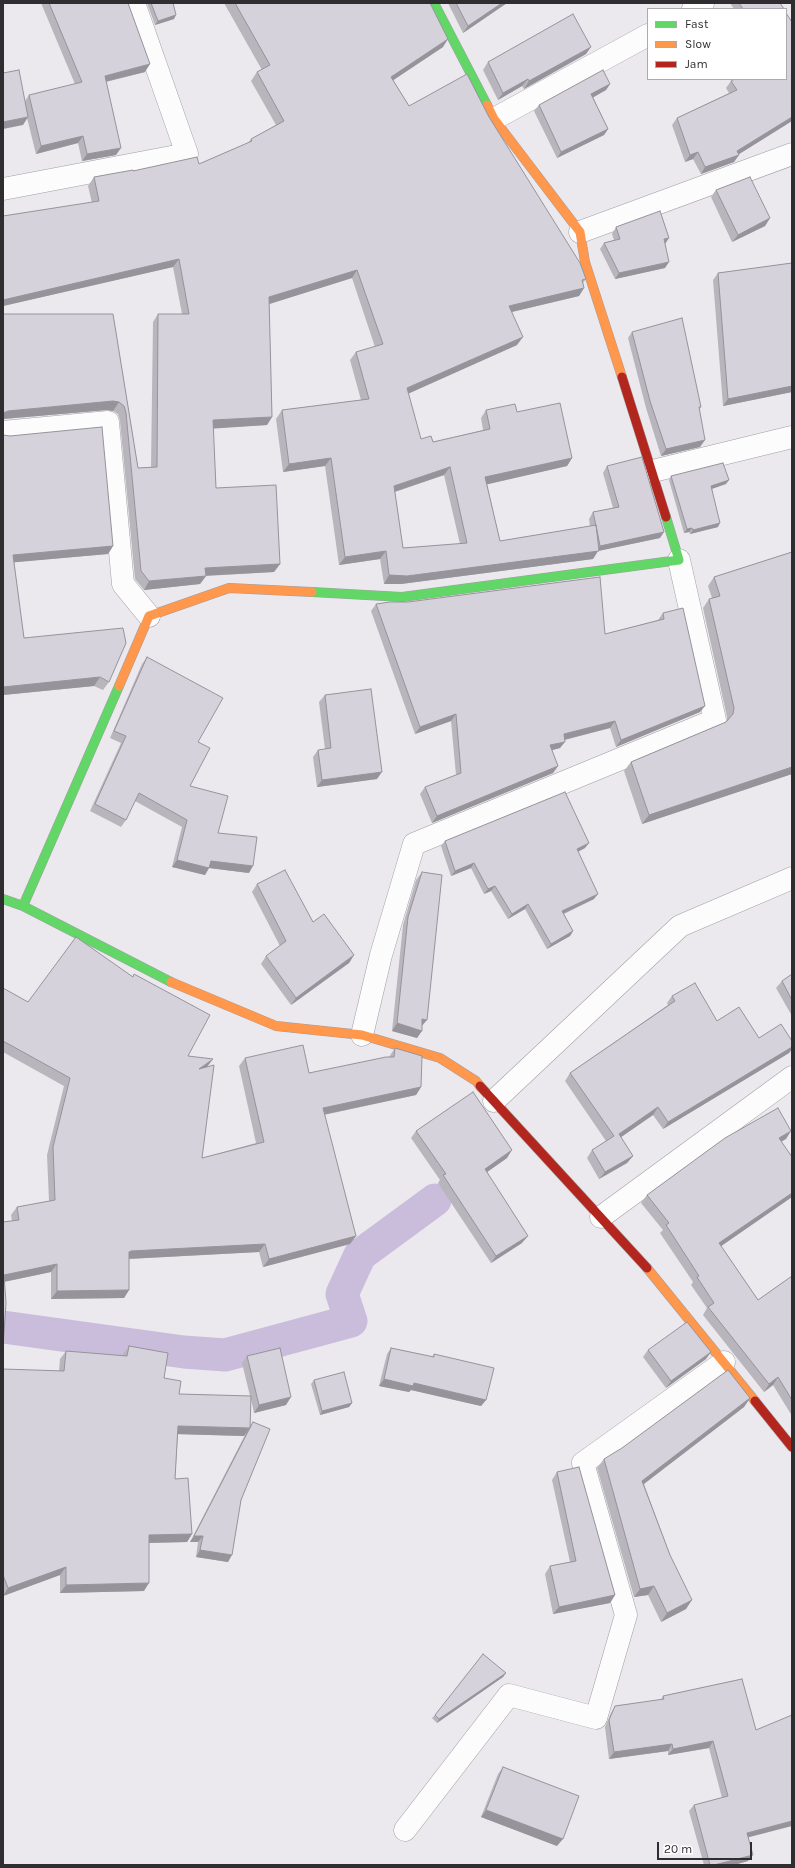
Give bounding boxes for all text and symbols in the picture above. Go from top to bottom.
legend [647,8,787,80]
text: Fast [685,17,708,31]
text: Slow [685,37,711,51]
text: Jam [685,57,708,71]
scale bar [659,1834,754,1860]
text: 20 m [664,1842,692,1856]

